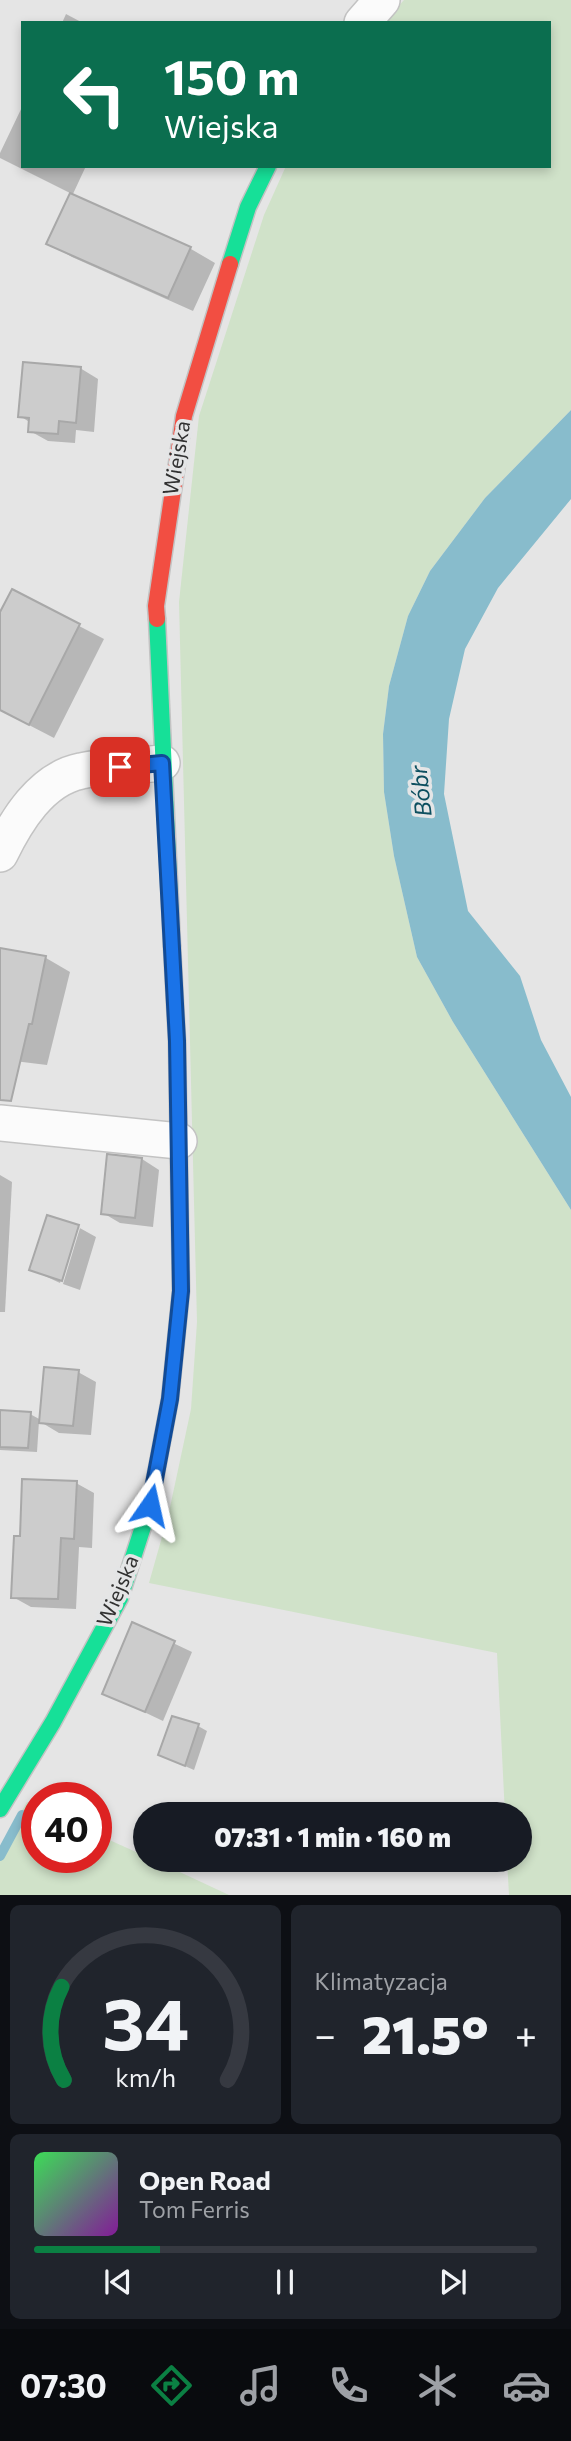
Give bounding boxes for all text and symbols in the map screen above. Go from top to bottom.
text: 150 m [164,45,299,105]
icon: left [49,49,140,140]
text: Wiejska [164,105,279,145]
street label: Wiejska [157,419,194,497]
pin [90,737,150,797]
icon: arrive [101,748,139,786]
water label: Bóbr [403,763,437,818]
position arrow [113,1468,187,1542]
street label: Wiejska [90,1551,143,1630]
speed limit sign: 40 [21,1782,112,1873]
text: 07:31 · 1 min · 160 m [214,1821,451,1852]
text: Klimatyzacja [315,1967,448,1995]
text: 34 [102,1977,189,2066]
text: 21.5° [362,2001,489,2065]
text: − [315,2010,336,2057]
text: + [515,2010,537,2057]
text: km/h [115,2062,176,2092]
text: Open Road [139,2164,271,2195]
text: Tom Ferris [139,2195,250,2223]
icon: previous [99,2263,137,2301]
icon: pause [266,2263,304,2301]
icon: next [434,2263,472,2301]
icon: directions [147,2361,196,2410]
icon: music [236,2361,285,2410]
icon: phone [324,2361,373,2410]
icon: climate [413,2361,462,2410]
icon: car [502,2361,551,2410]
text: 07:30 [20,2365,107,2405]

